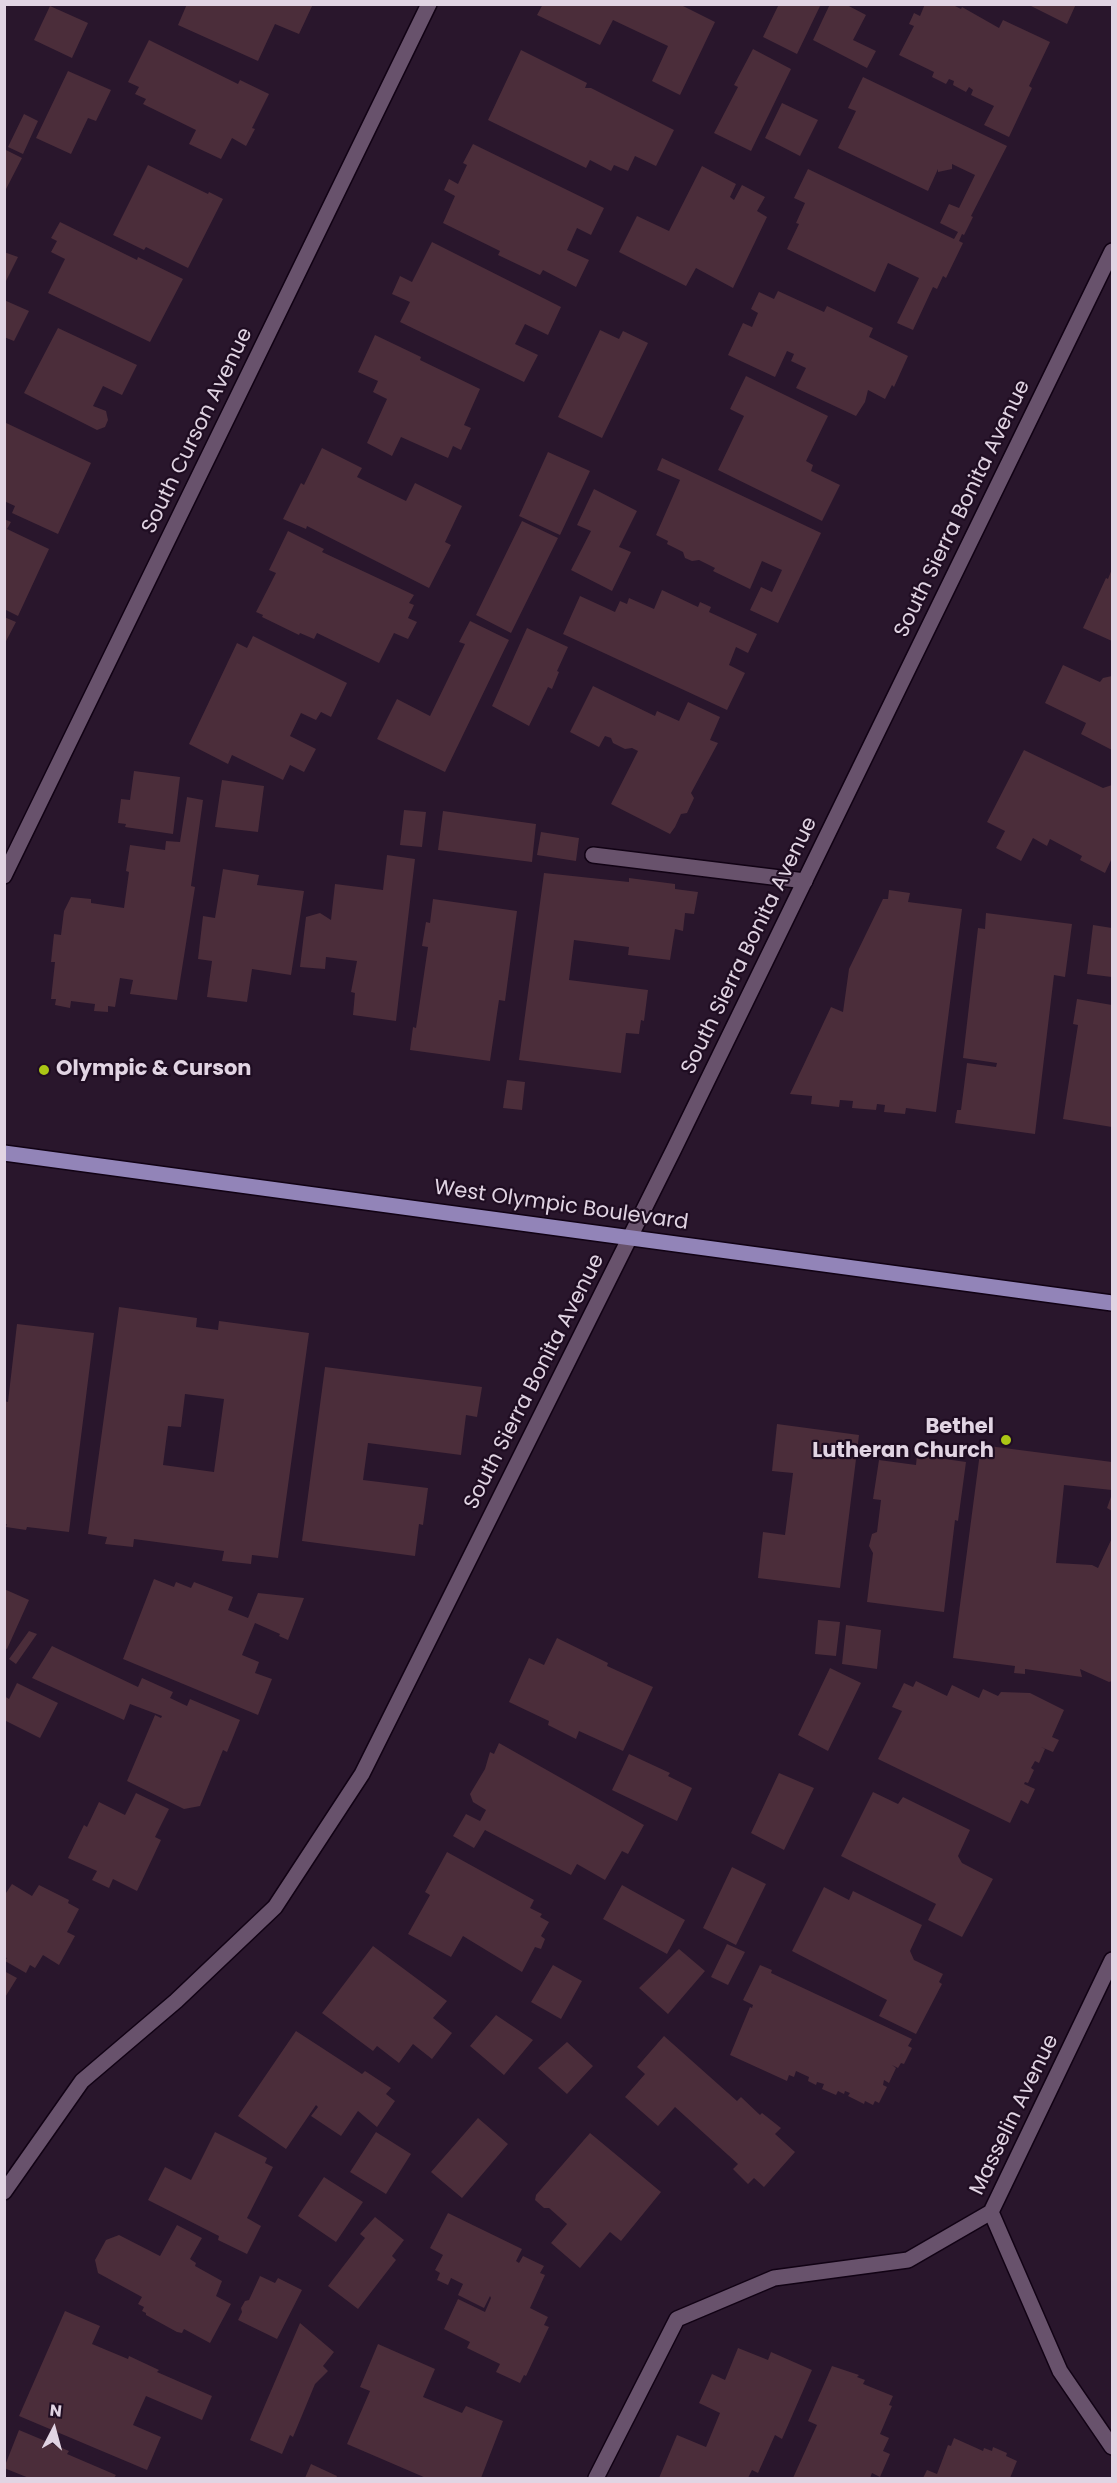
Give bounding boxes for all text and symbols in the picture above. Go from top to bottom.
street label: South Curson Avenue [137,324,259,538]
street label: South Sierra Bonita Avenue [890,376,1036,642]
street label: South Sierra Bonita Avenue [677,813,823,1079]
place label: Olympic & Curson [56,1057,251,1083]
marker: Olympic & Curson [37,1063,51,1077]
street label: West Olympic Boulevard [432,1176,690,1236]
street label: South Sierra Bonita Avenue [460,1250,610,1514]
place label: Bethel Lutheran Church [812,1415,994,1465]
marker: Bethel Lutheran Church [999,1433,1013,1447]
street label: Masselin Avenue [965,2031,1065,2199]
north arrow [24,2399,84,2459]
text: N [49,2399,63,2423]

